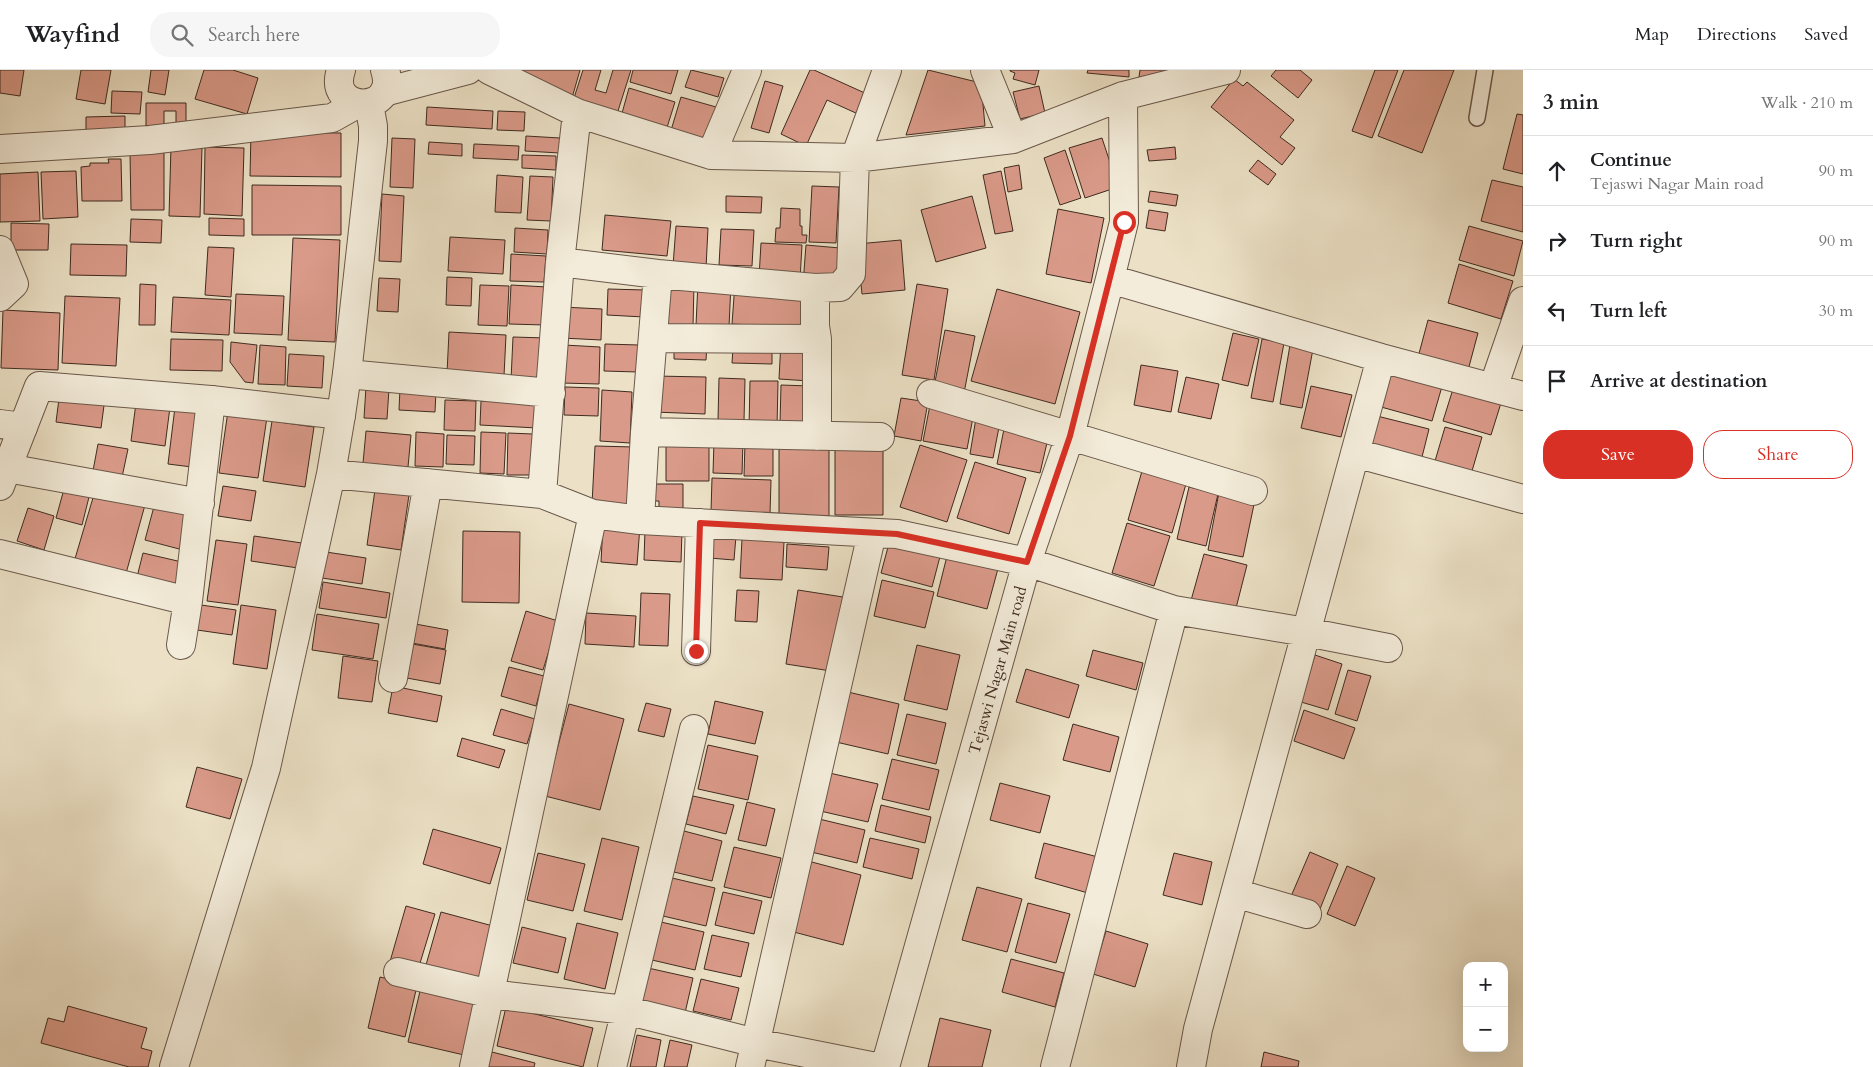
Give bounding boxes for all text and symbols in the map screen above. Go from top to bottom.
search box [150,12,500,57]
text: Wayfind [25,18,120,51]
icon: search [168,21,196,49]
text: Search here [208,22,300,48]
text: Map [1635,22,1669,47]
text: Directions [1697,22,1776,47]
text: Saved [1804,22,1848,47]
text: 3 min [1543,88,1599,117]
text: Walk · 210 m [1761,92,1853,114]
text: Continue [1590,147,1672,173]
icon: ahead [1543,157,1571,185]
text: 90 m [1819,160,1853,182]
text: Tejaswi Nagar Main road [1590,173,1764,195]
route start [1113,211,1136,234]
icon: right [1543,227,1571,255]
text: Turn right [1590,228,1682,254]
text: 90 m [1819,230,1853,252]
icon: left [1543,297,1571,325]
text: Turn left [1590,298,1667,324]
text: 30 m [1819,300,1853,322]
icon: arrive [1543,367,1571,395]
text: Arrive at destination [1590,368,1767,394]
button: Save [1543,430,1693,479]
button: Share [1703,430,1853,479]
street label: Tejaswi Nagar Main road [963,583,1033,757]
route end [685,640,708,663]
map controls [1463,962,1508,1052]
button: + [1463,962,1508,1007]
button: − [1463,1007,1508,1052]

